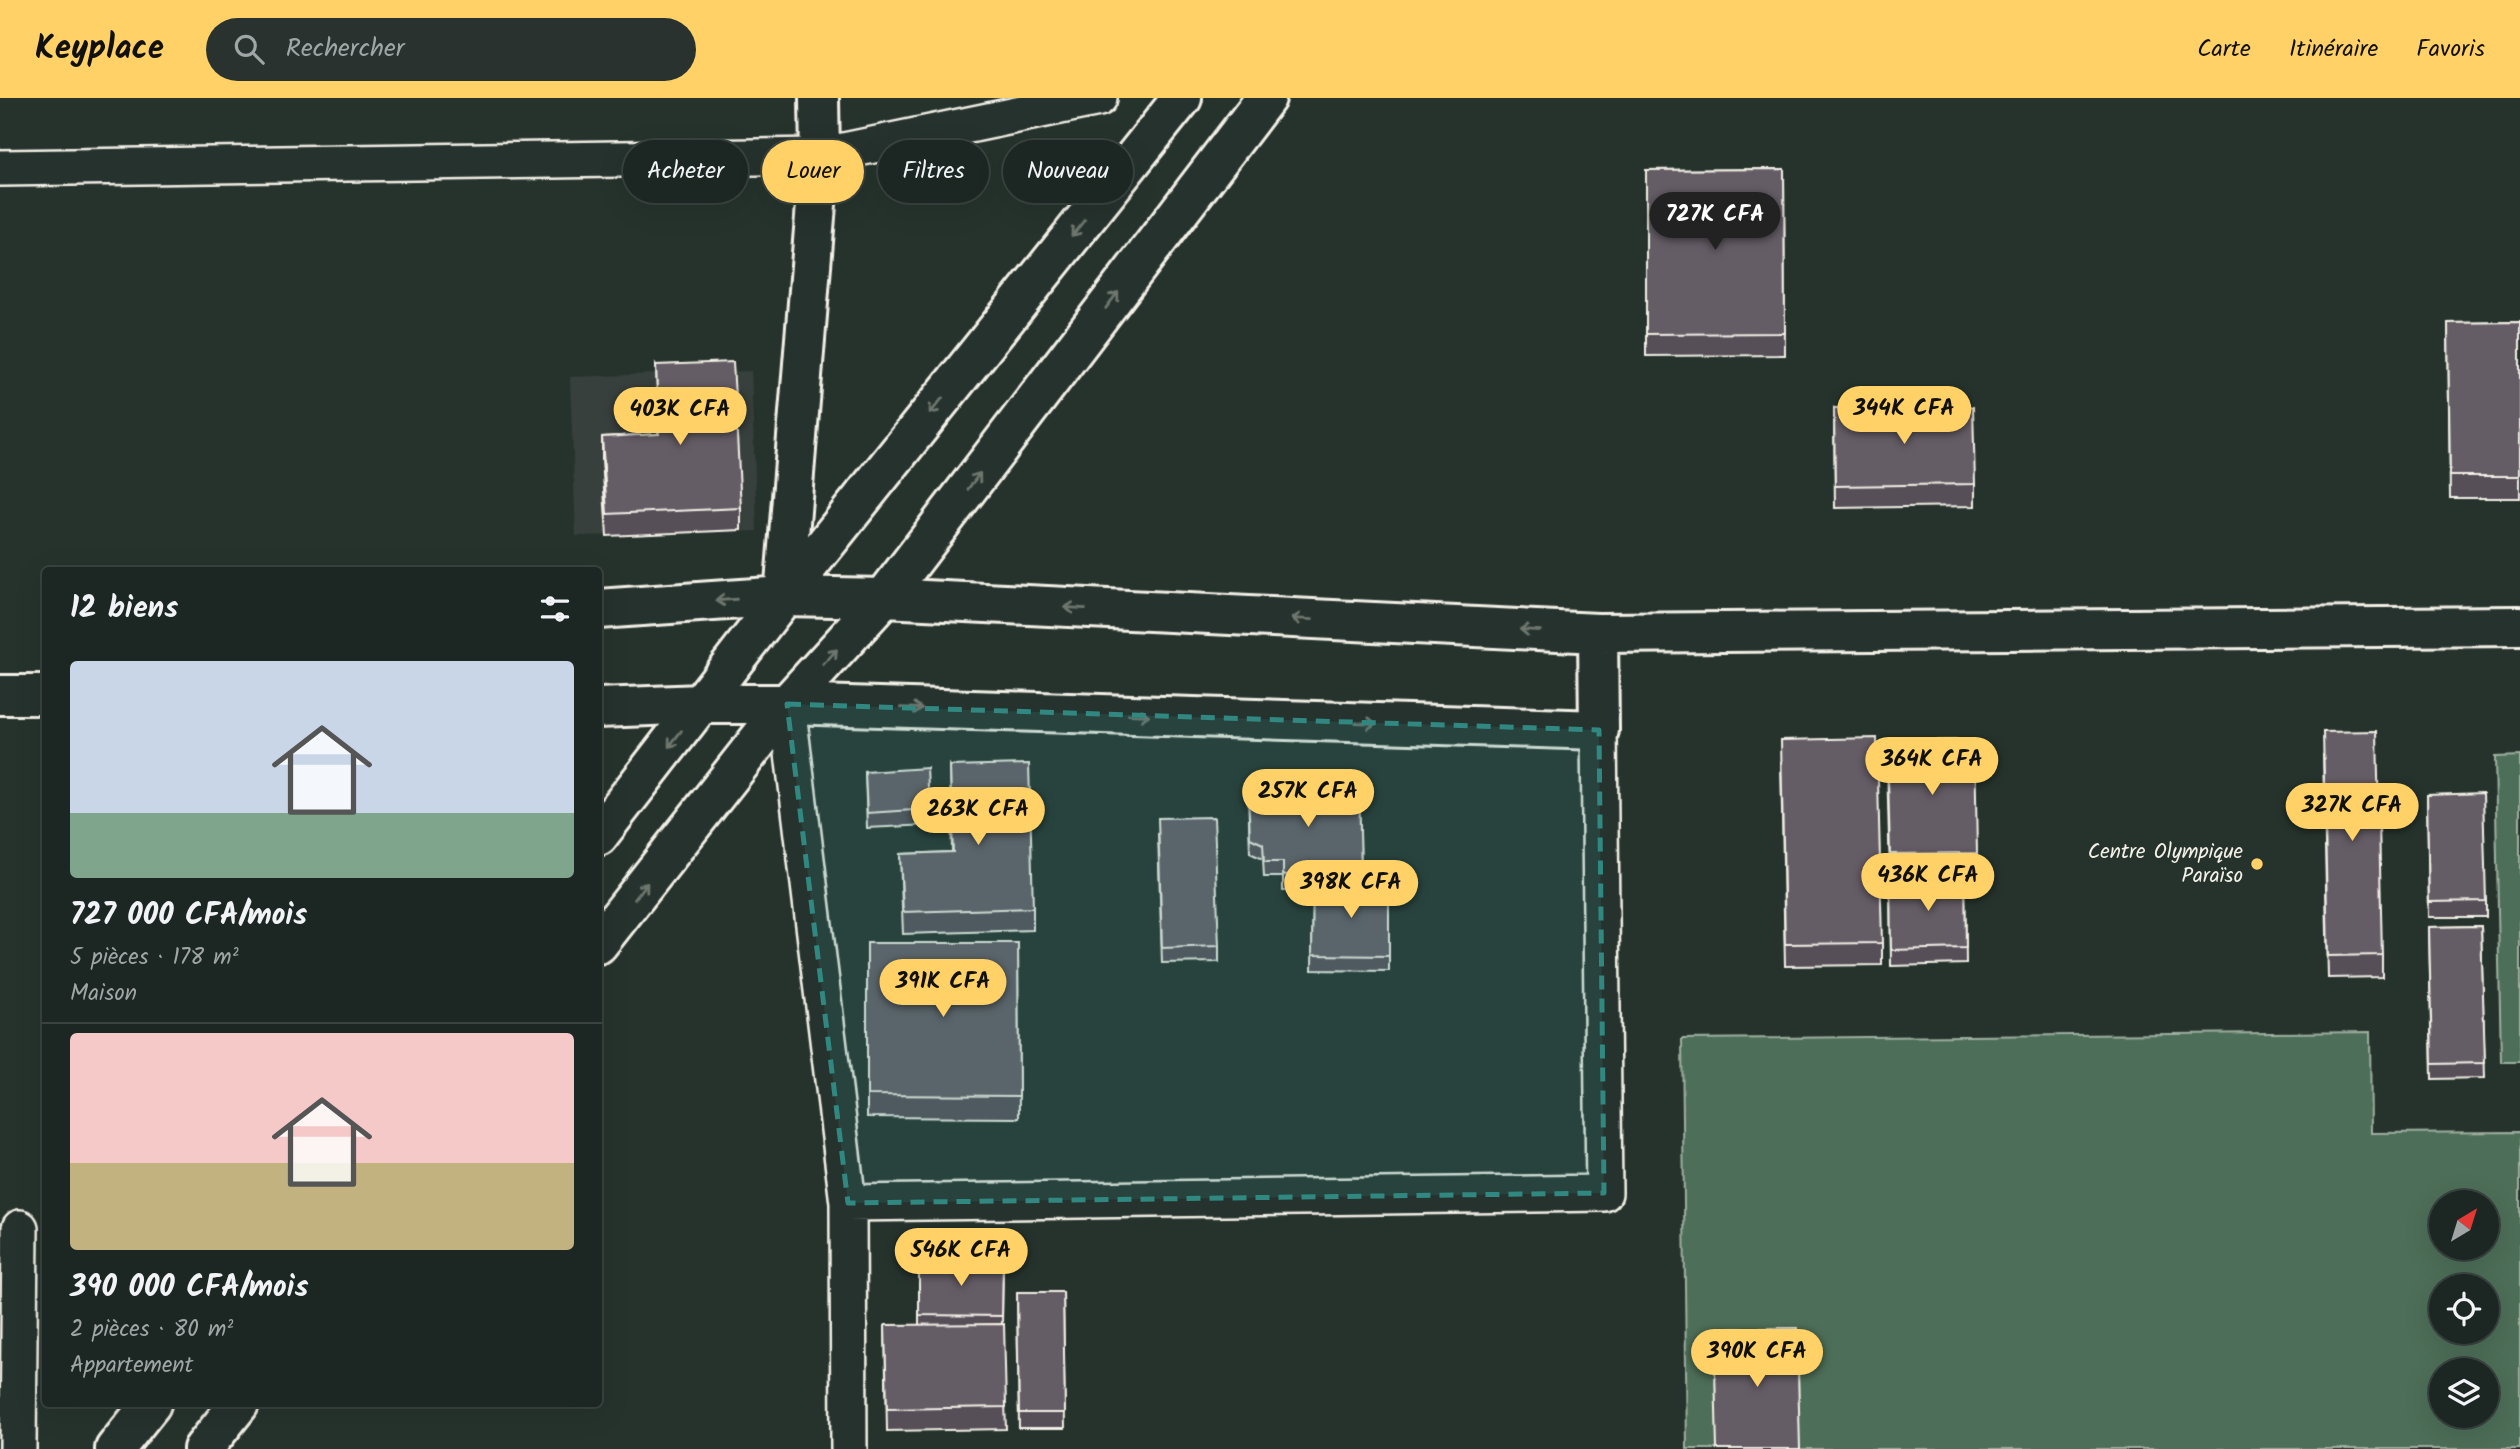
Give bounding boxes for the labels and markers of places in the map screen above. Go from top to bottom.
pin: 727K CFA [1643,192,1787,252]
pin: 344K CFA [1832,386,1976,446]
pin: 403K CFA [608,388,752,447]
pin: 364K CFA [1860,738,2004,797]
pin: 257K CFA [1236,770,1380,829]
pin: 327K CFA [2280,784,2424,843]
pin: 263K CFA [906,788,1050,847]
place label: Centre Olympique Paraïso [2088,836,2244,893]
pin: 436K CFA [1856,854,2000,913]
marker: Centre Olympique Paraïso [2249,856,2265,872]
pin: 398K CFA [1279,860,1423,920]
pin: 391K CFA [871,960,1015,1019]
pin: 546K CFA [889,1228,1033,1288]
pin: 390K CFA [1685,1330,1829,1389]

